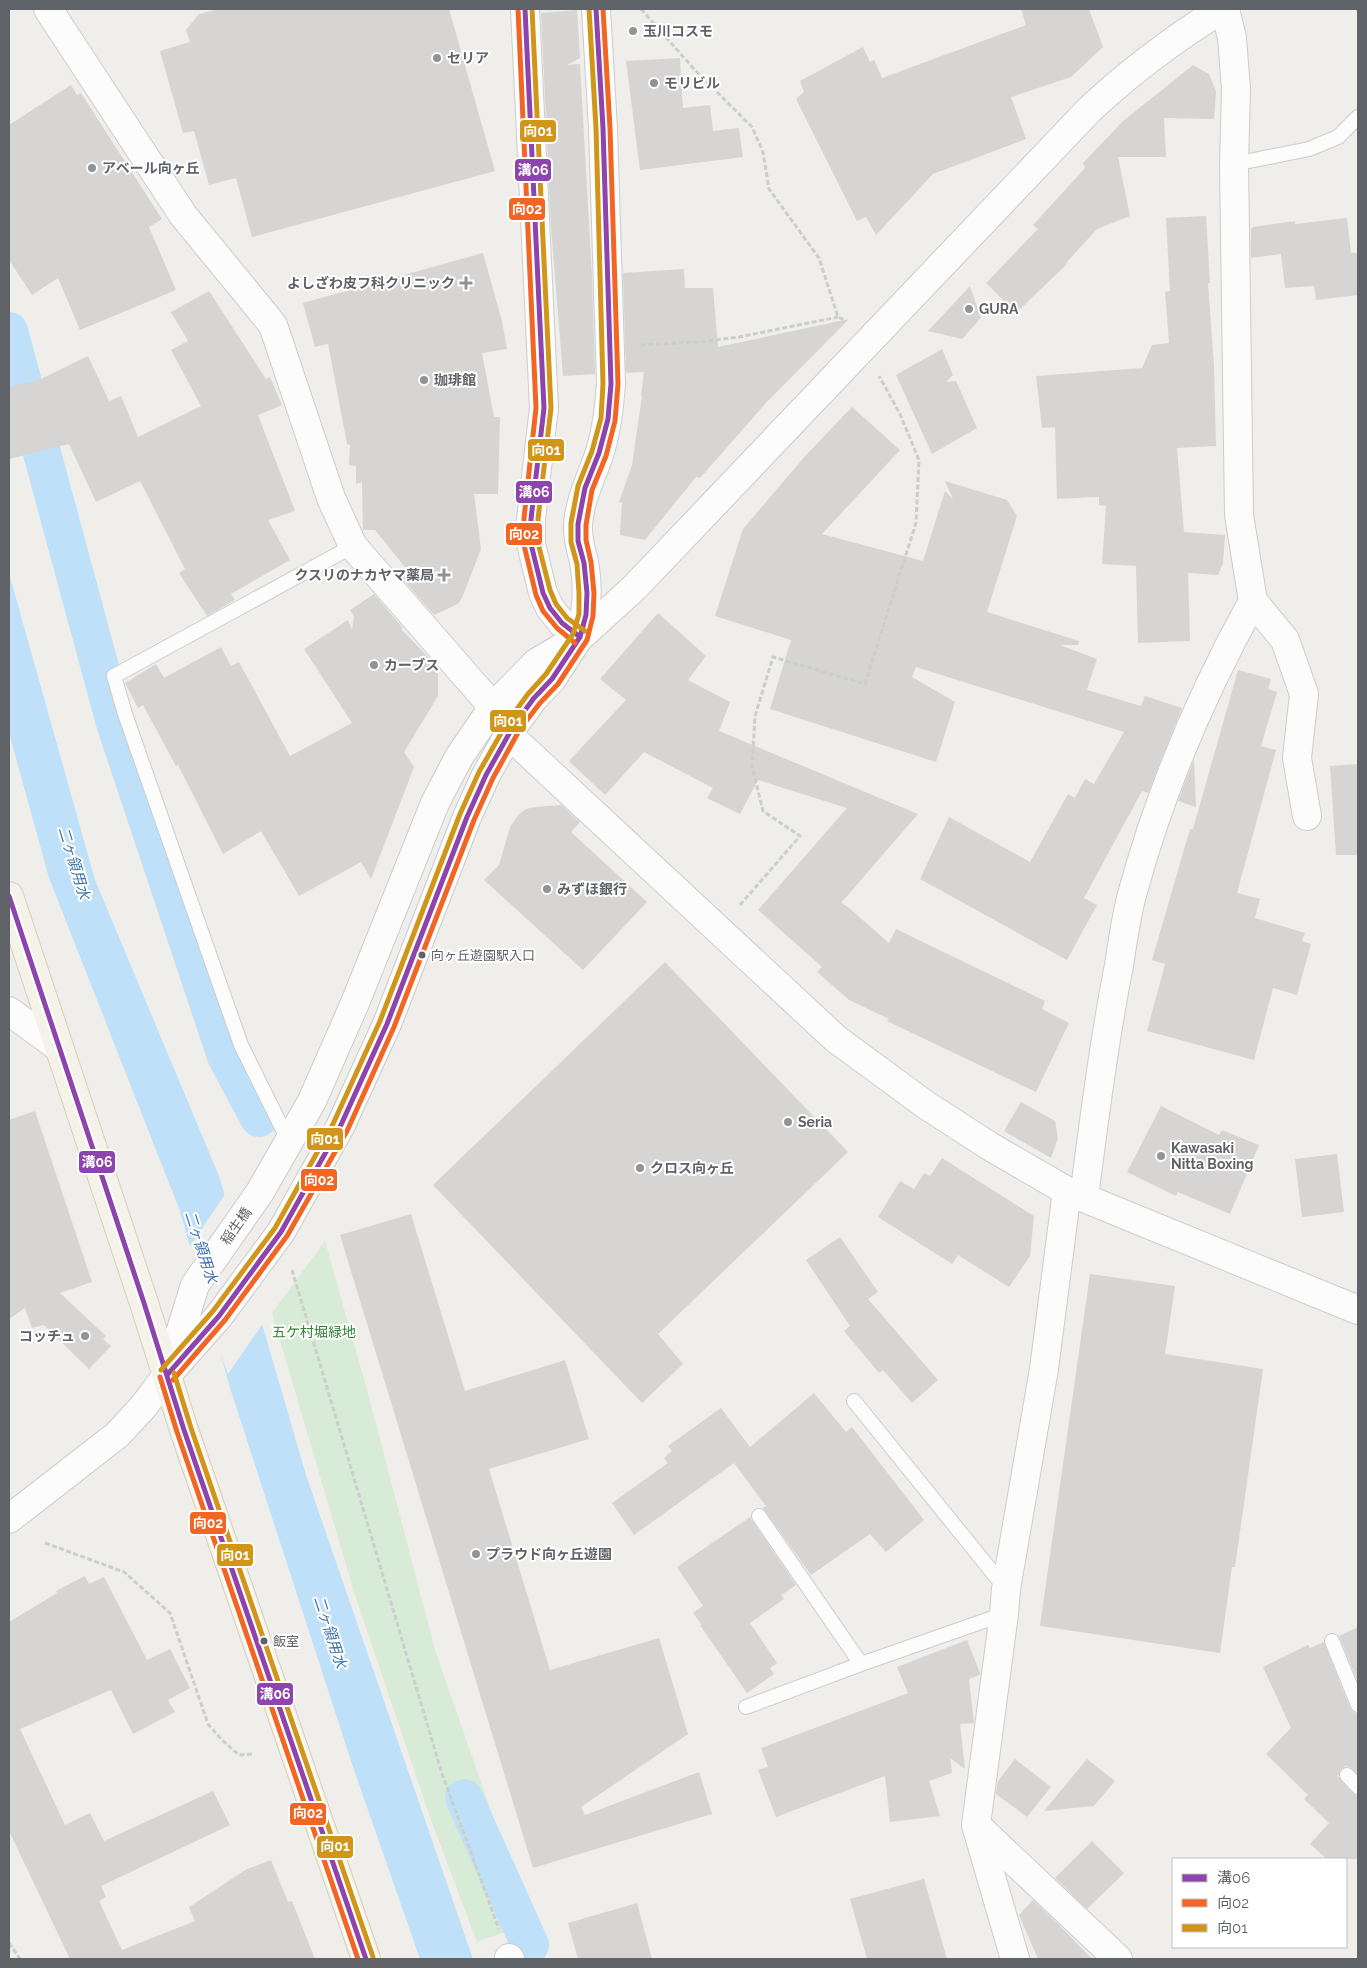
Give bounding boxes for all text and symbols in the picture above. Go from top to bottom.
place label: 玉川コスモ [643,23,713,39]
marker: 玉川コスモ [627,25,639,37]
place label: セリア [447,50,489,66]
marker: セリア [431,52,443,64]
place label: モリビル [664,75,720,91]
marker: モリビル [648,77,660,89]
line badge: 向01 [519,119,557,143]
text: 向01 [523,123,553,139]
line badge: 溝06 [514,158,552,182]
place label: アベール向ヶ丘 [102,160,200,176]
marker: アベール向ヶ丘 [86,162,98,174]
text: 溝06 [517,162,549,178]
line badge: 向02 [508,197,546,221]
text: 向02 [512,201,542,217]
place label: よしざわ皮フ科クリニック [287,275,455,291]
marker: よしざわ皮フ科クリニック [459,276,473,290]
place label: GURA [979,301,1019,317]
marker: GURA [963,303,975,315]
place label: 珈琲館 [434,372,476,388]
marker: 珈琲館 [418,374,430,386]
line badge: 向01 [527,438,565,462]
text: 向01 [531,442,561,458]
line badge: 溝06 [515,480,553,504]
text: 溝06 [518,484,550,500]
line badge: 向02 [505,522,543,546]
text: 向02 [509,526,539,542]
place label: クスリのナカヤマ薬局 [294,567,434,583]
marker: クスリのナカヤマ薬局 [438,569,450,581]
place label: カーブス [384,657,439,673]
marker: カーブス [368,659,380,671]
line badge: 向01 [489,709,527,733]
text: 向01 [493,713,523,729]
water label: 二ヶ領用水 [54,824,94,903]
place label: みずほ銀行 [557,881,627,897]
marker: みずほ銀行 [541,883,553,895]
place label: 向ヶ丘遊園駅入口 [431,948,535,963]
marker: 向ヶ丘遊園駅入口 [417,950,427,960]
place label: Seria [798,1114,832,1130]
marker: Seria [782,1116,794,1128]
line badge: 向01 [306,1127,344,1151]
text: 向01 [310,1131,340,1147]
place label: Kawasaki Nitta Boxing [1171,1140,1254,1172]
line badge: 溝06 [78,1150,116,1174]
marker: Kawasaki Nitta Boxing [1155,1150,1167,1162]
text: 溝06 [81,1154,113,1170]
place label: クロス向ヶ丘 [650,1160,734,1176]
marker: クロス向ヶ丘 [634,1162,646,1174]
line badge: 向02 [300,1168,338,1192]
text: 向02 [304,1172,334,1188]
street label: 稲生橋 [217,1204,255,1248]
water label: 二ヶ領用水 [181,1209,222,1287]
park label: 五ケ村堀緑地 [272,1324,356,1340]
place label: コッチュ [19,1328,75,1344]
marker: コッチュ [79,1330,91,1342]
line badge: 向02 [189,1511,227,1535]
text: 向02 [193,1515,223,1531]
line badge: 向01 [216,1543,254,1567]
place label: プラウド向ヶ丘遊園 [486,1546,612,1562]
text: 向01 [220,1547,250,1563]
marker: プラウド向ヶ丘遊園 [470,1548,482,1560]
water label: 二ヶ領用水 [310,1594,351,1672]
place label: 飯室 [273,1634,299,1649]
marker: 飯室 [259,1636,269,1646]
line badge: 溝06 [256,1682,294,1706]
text: 溝06 [259,1686,291,1702]
line badge: 向02 [289,1802,327,1826]
text: 向02 [293,1805,323,1821]
line badge: 向01 [316,1835,354,1859]
text: 向01 [320,1838,350,1854]
legend [1172,1858,1347,1948]
text: 溝06 [1217,1869,1250,1887]
text: 向02 [1217,1894,1249,1912]
text: 向01 [1217,1919,1248,1937]

